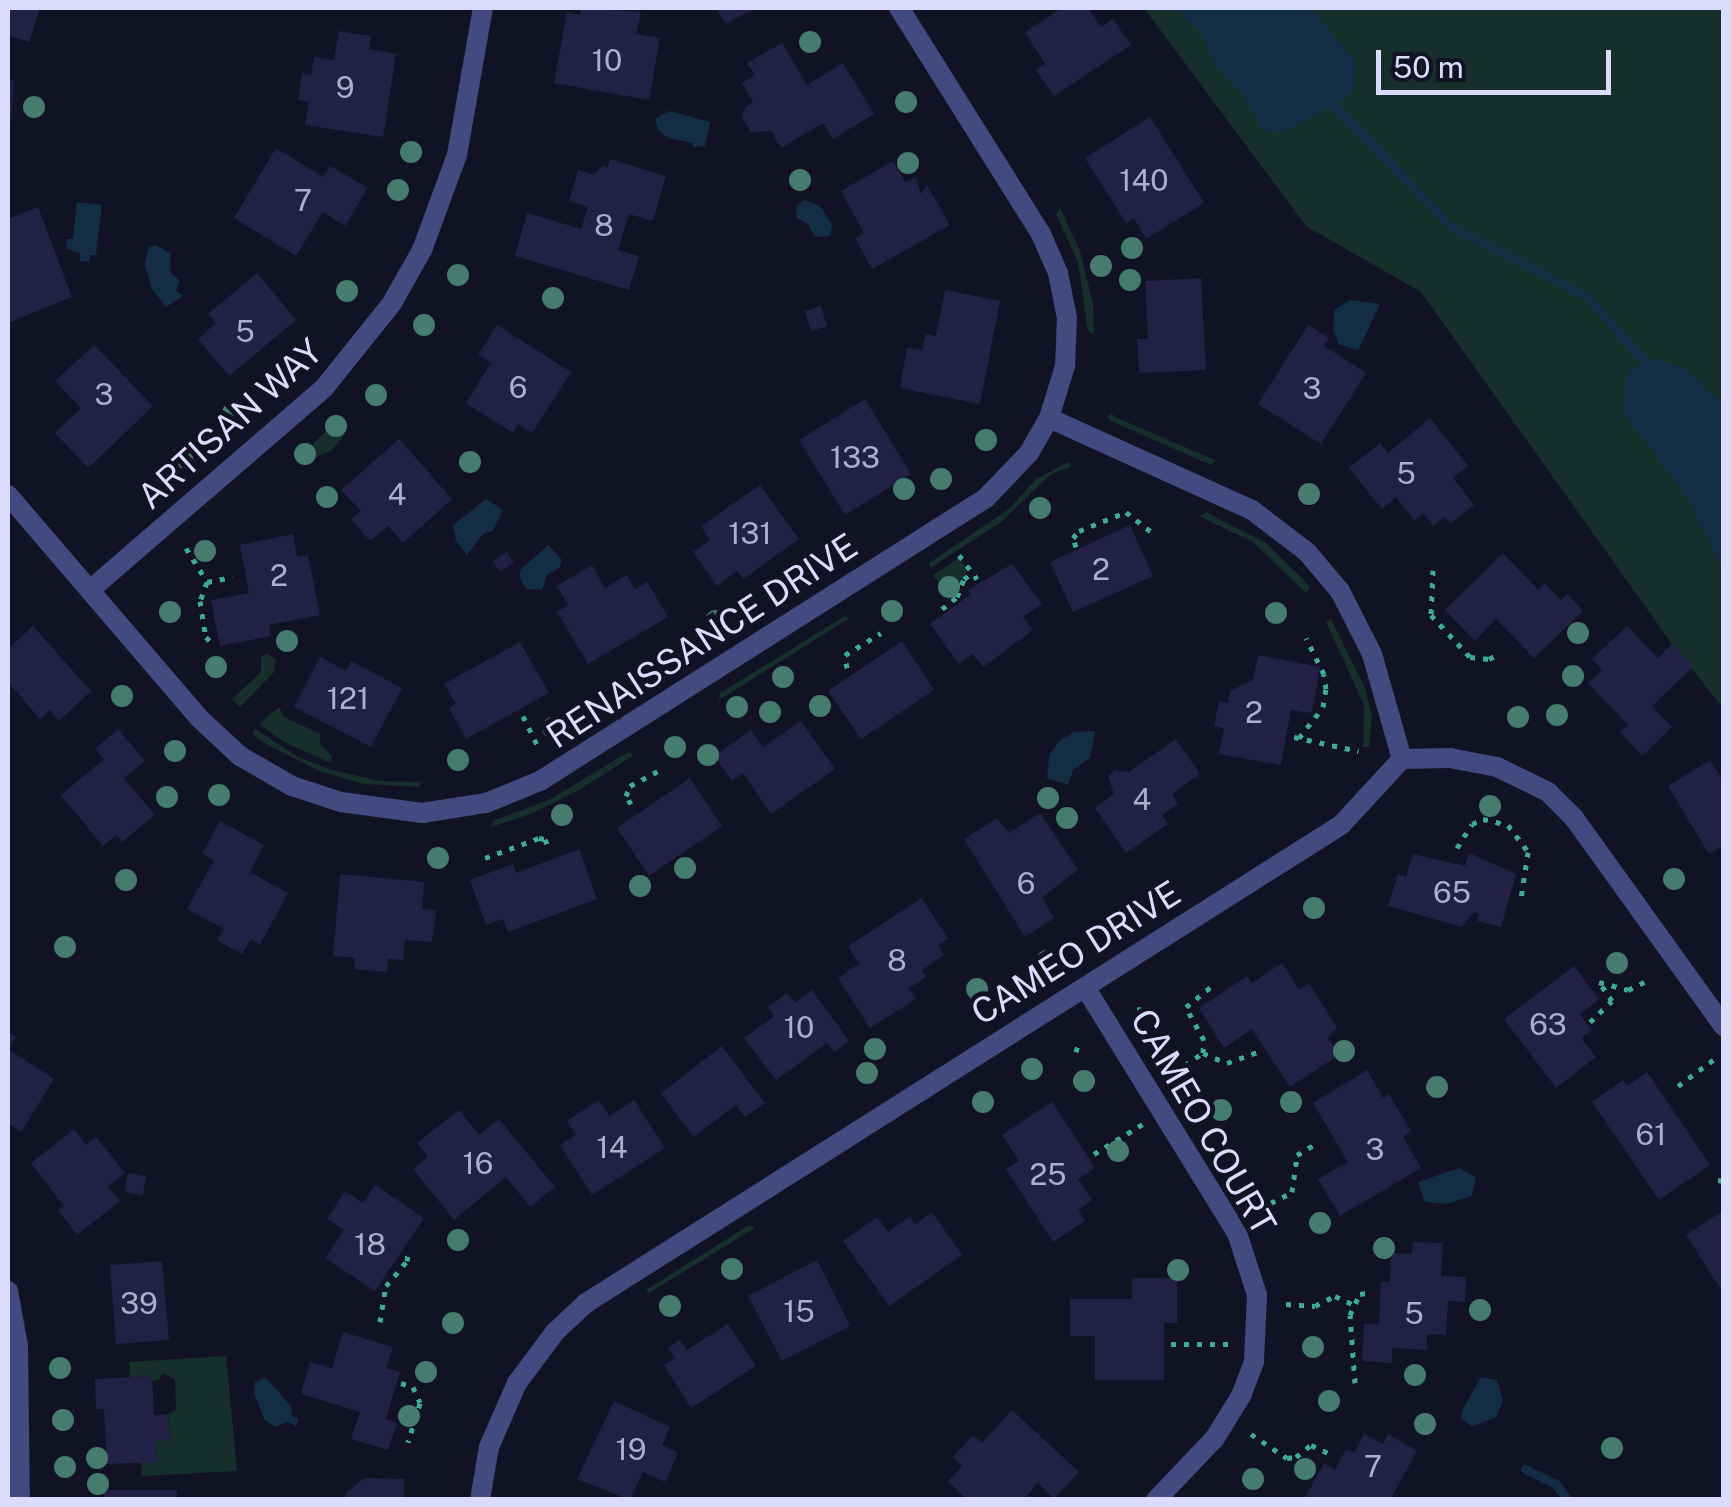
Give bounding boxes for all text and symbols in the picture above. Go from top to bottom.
scale bar [1381,30,1616,92]
house number: 10 [592,42,622,78]
text: 50 m [1393,49,1464,85]
house number: 9 [336,69,354,105]
house number: 140 [1119,162,1169,198]
house number: 7 [294,182,312,218]
house number: 8 [594,207,614,243]
house number: 5 [235,313,255,349]
street label: ARTISAN WAY [129,330,331,518]
house number: 6 [509,369,527,405]
house number: 3 [1303,370,1321,406]
house number: 3 [95,376,113,412]
house number: 133 [830,439,880,475]
house number: 5 [1396,455,1416,491]
house number: 4 [388,476,406,512]
house number: 131 [728,515,772,551]
street label: RENAISSANCE DRIVE [539,525,865,757]
house number: 2 [1092,551,1110,587]
house number: 2 [270,557,288,593]
house number: 121 [327,680,369,716]
house number: 2 [1245,694,1263,730]
house number: 4 [1133,781,1151,817]
house number: 6 [1017,865,1035,901]
street label: CAMEO DRIVE [964,872,1188,1034]
house number: 65 [1433,874,1471,910]
house number: 8 [887,942,907,978]
street label: CAMEO COURT [1122,1002,1284,1242]
house number: 63 [1529,1006,1567,1042]
house number: 10 [784,1009,814,1045]
house number: 61 [1636,1116,1666,1152]
house number: 14 [596,1129,628,1165]
house number: 3 [1366,1131,1384,1167]
house number: 16 [463,1145,493,1181]
house number: 25 [1029,1156,1067,1192]
house number: 18 [354,1226,386,1262]
house number: 39 [120,1285,158,1321]
house number: 15 [783,1293,815,1329]
house number: 5 [1404,1295,1424,1331]
house number: 19 [616,1431,646,1467]
house number: 7 [1364,1448,1382,1484]

